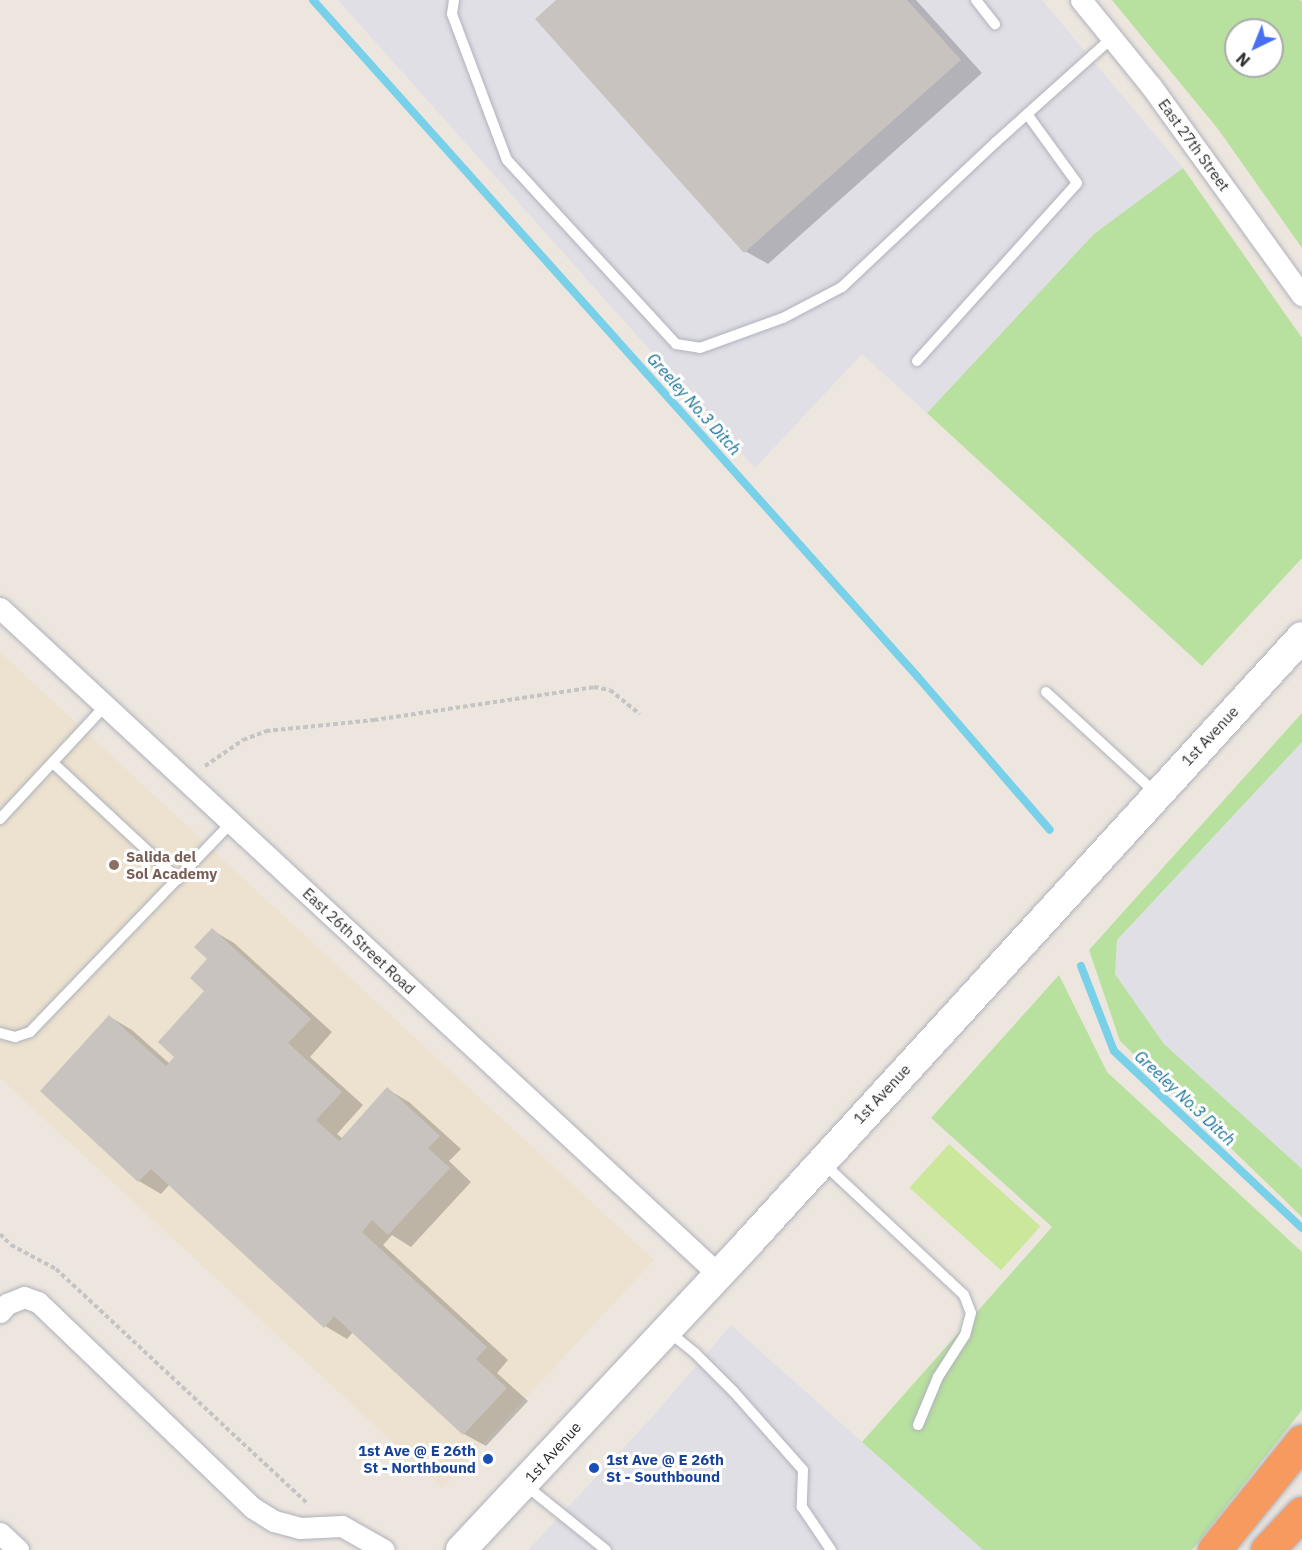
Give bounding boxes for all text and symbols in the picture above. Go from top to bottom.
north arrow [1224,18,1284,78]
text: N [1232,48,1254,71]
street label: East 27th Street [1155,96,1233,194]
water label: Greeley No.3 Ditch [643,349,745,459]
street label: 1st Avenue [1178,702,1242,770]
place label: Salida del Sol Academy [126,847,217,882]
marker: Salida del Sol Academy [107,858,121,872]
street label: East 26th Street Road [299,884,419,998]
water label: Greeley No.3 Ditch [1131,1047,1239,1149]
street label: 1st Avenue [850,1060,914,1128]
street label: 1st Avenue [521,1418,585,1486]
place label: 1st Ave @ E 26th St - Northbound [358,1441,476,1476]
place label: 1st Ave @ E 26th St - Southbound [606,1450,724,1485]
marker: 1st Ave @ E 26th St - Northbound [481,1452,495,1466]
marker: 1st Ave @ E 26th St - Southbound [587,1461,601,1475]

